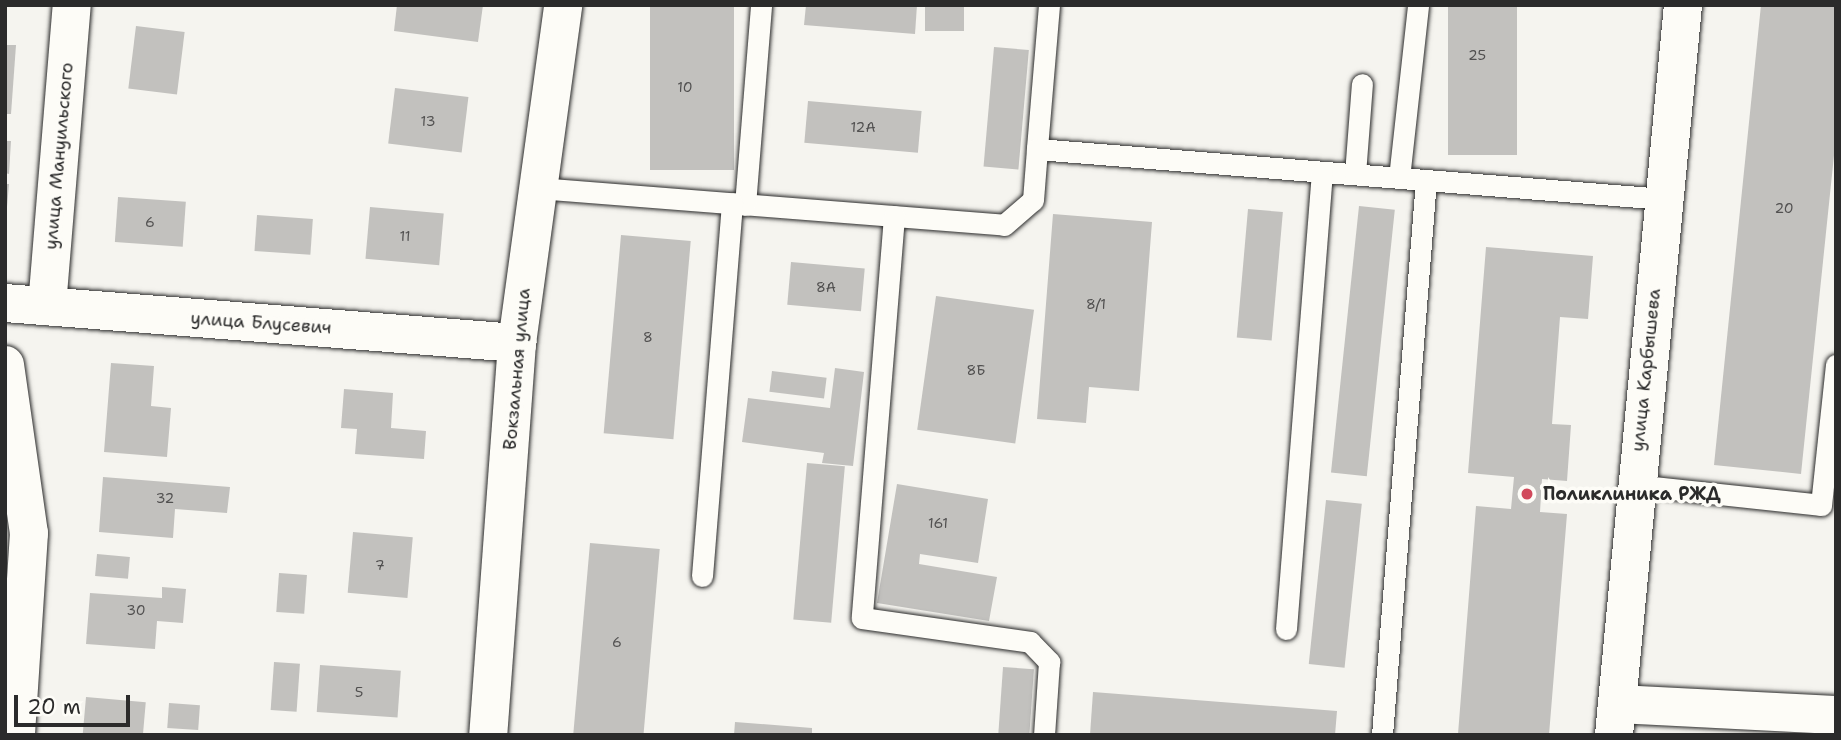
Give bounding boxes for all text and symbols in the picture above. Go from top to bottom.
house number: 25 [1468,47,1486,63]
street label: улица Мануильского [40,62,78,250]
house number: 10 [677,79,693,95]
house number: 13 [421,113,435,129]
house number: 12А [850,119,876,135]
house number: 20 [1774,200,1794,216]
house number: 6 [145,214,155,230]
house number: 11 [399,228,411,244]
house number: 8А [816,279,836,295]
street label: Вокзальная улица [499,287,535,451]
street label: улица Карбышева [1627,288,1665,452]
house number: 8/1 [1086,296,1106,312]
street label: улица Блусевич [190,307,332,339]
house number: 8 [643,329,653,345]
house number: 8Б [966,362,986,378]
place label: Поликлиника РЖД [1543,483,1721,505]
marker: Поликлиника РЖД [1517,484,1537,504]
house number: 32 [156,490,174,506]
house number: 161 [928,515,948,531]
house number: 7 [375,557,385,573]
house number: 30 [126,602,146,618]
house number: 6 [612,634,622,650]
scale bar [18,680,133,724]
house number: 5 [355,684,363,700]
text: 20 m [27,693,81,721]

